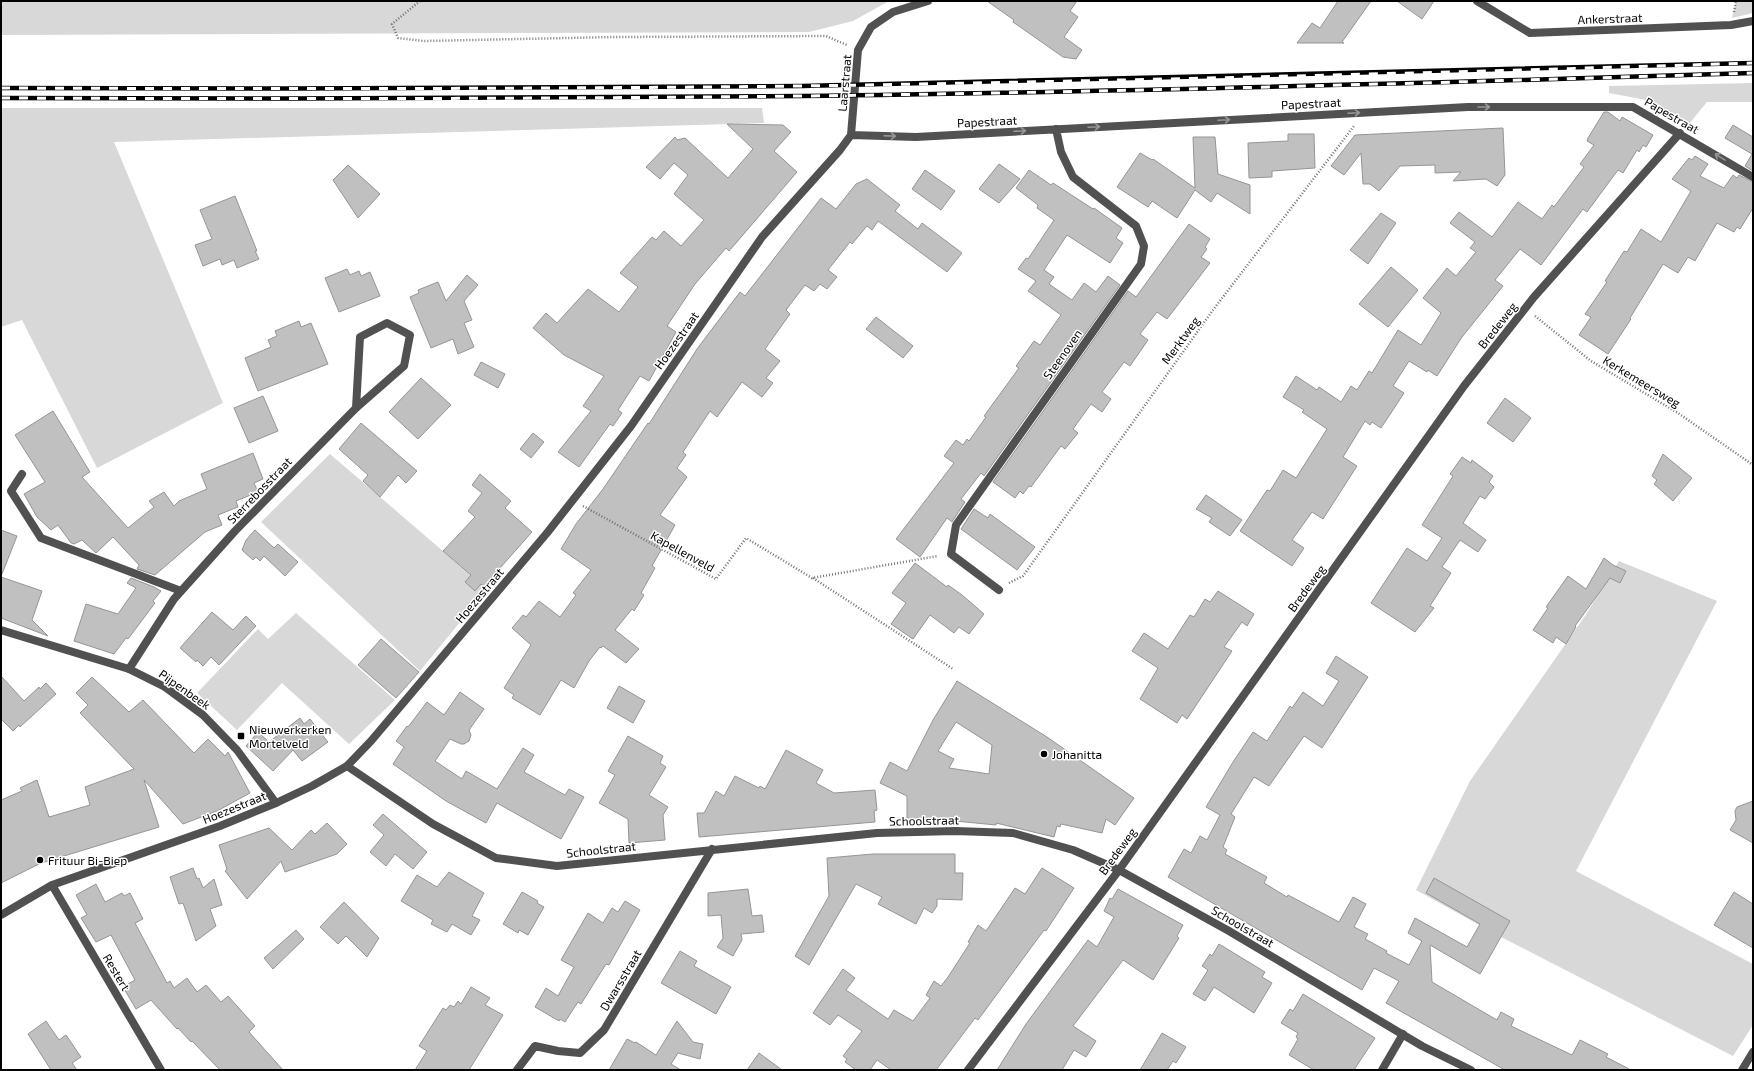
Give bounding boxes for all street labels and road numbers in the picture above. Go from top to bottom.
street label: Ankerstraat [1577,10,1643,26]
street label: Laarstraat [835,53,854,112]
street label: Papestraat [1281,94,1342,112]
street label: Papestraat [1642,94,1702,136]
street label: Papestraat [957,112,1018,130]
street label: Bredeweg [1475,299,1520,351]
street label: Hoezestraat [651,308,701,371]
street label: Merktweg [1158,313,1202,367]
street label: Steenoven [1040,326,1084,382]
street label: Kerkemeersweg [1601,352,1684,410]
street label: Sterrebosstraat [224,454,294,526]
street label: Kapellenveld [649,528,717,574]
street label: Bredeweg [1284,561,1328,614]
street label: Hoezestraat [452,564,506,625]
street label: Pijpenbeek [156,666,213,713]
street label: Hoezestraat [200,788,268,826]
street label: Schoolstraat [889,812,960,828]
street label: Bredeweg [1095,824,1139,877]
street label: Schoolstraat [565,838,637,860]
street label: Schoolstraat [1209,902,1277,950]
street label: Dwarsstraat [596,947,644,1013]
street label: Restert [101,951,134,993]

